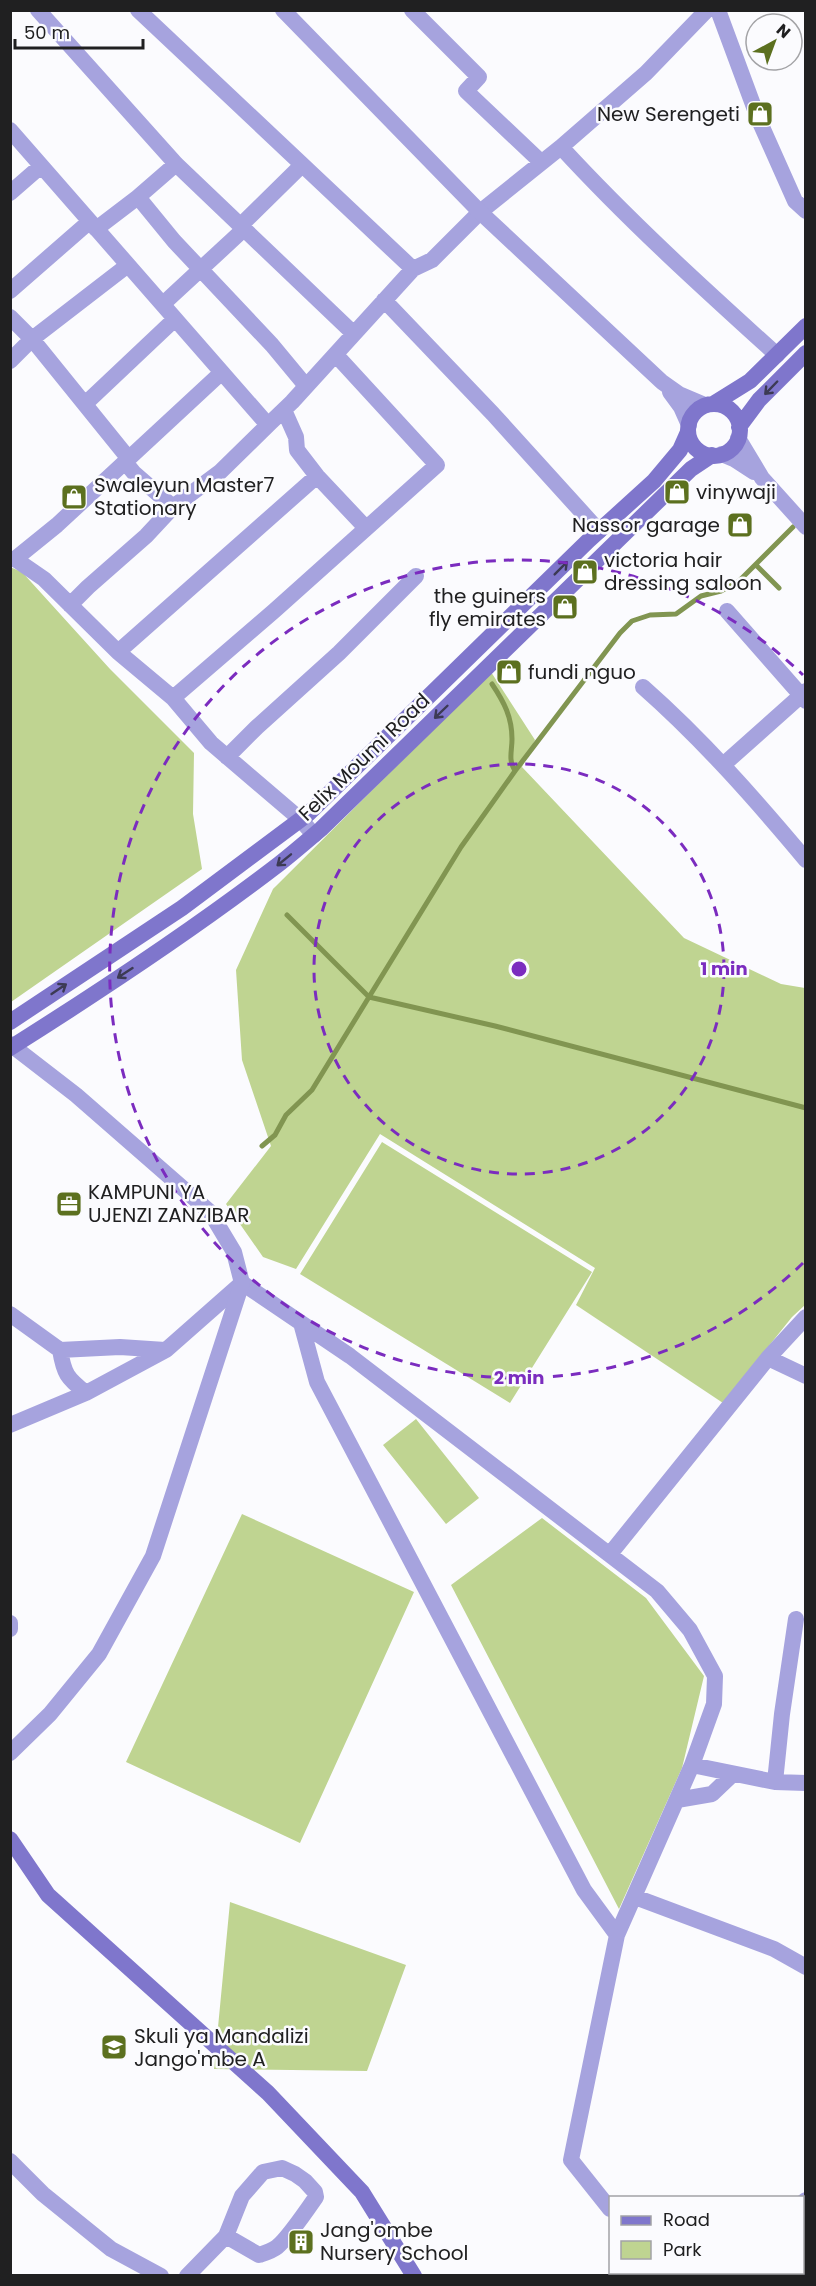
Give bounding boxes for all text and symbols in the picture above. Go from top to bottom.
scale bar [15,12,142,50]
north arrow [744,12,804,72]
text: N [771,18,796,44]
text: 50 m [24,20,70,45]
shop icon: New Serengeti [745,99,775,129]
place label: New Serengeti [597,100,740,128]
one-way arrow [764,381,778,396]
place label: Swaleyun Master7 Stationary [94,471,274,522]
shop icon: vinywaji [662,477,692,507]
place label: vinywaji [696,478,776,506]
shop icon: Swaleyun Master7 Stationary [59,482,89,512]
shop icon: Nassor garage [725,510,755,540]
place label: Nassor garage [572,511,720,539]
place label: victoria hair dressing saloon [604,546,762,597]
shop icon: victoria hair dressing saloon [570,557,600,587]
one-way arrow [553,561,568,576]
place label: the guiners fly emirates [429,582,546,633]
shop icon: the guiners fly emirates [550,592,580,622]
shop icon: fundi nguo [494,657,524,687]
place label: fundi nguo [528,658,636,686]
street label: Felix Moumi Road [292,687,436,827]
one-way arrow [434,705,449,720]
one-way arrow [276,853,292,866]
text: 1 min [700,956,748,981]
centre of rings [509,959,529,979]
one-way arrow [117,967,134,979]
one-way arrow [50,983,67,995]
place label: KAMPUNI YA UJENZI ZANZIBAR [88,1178,250,1229]
office icon: KAMPUNI YA UJENZI ZANZIBAR [54,1189,84,1219]
text: 2 min [494,1365,544,1390]
place label: Skuli ya Mandalizi Jango'mbe A [134,2022,309,2073]
school or university icon: Skuli ya Mandalizi Jango'mbe A [99,2032,129,2062]
legend [609,2196,804,2274]
text: Road [663,2207,710,2232]
place label: Jang'ombe Nursery School [320,2216,468,2267]
building icon: Jang'ombe Nursery School [286,2227,316,2257]
text: Park [663,2237,702,2262]

